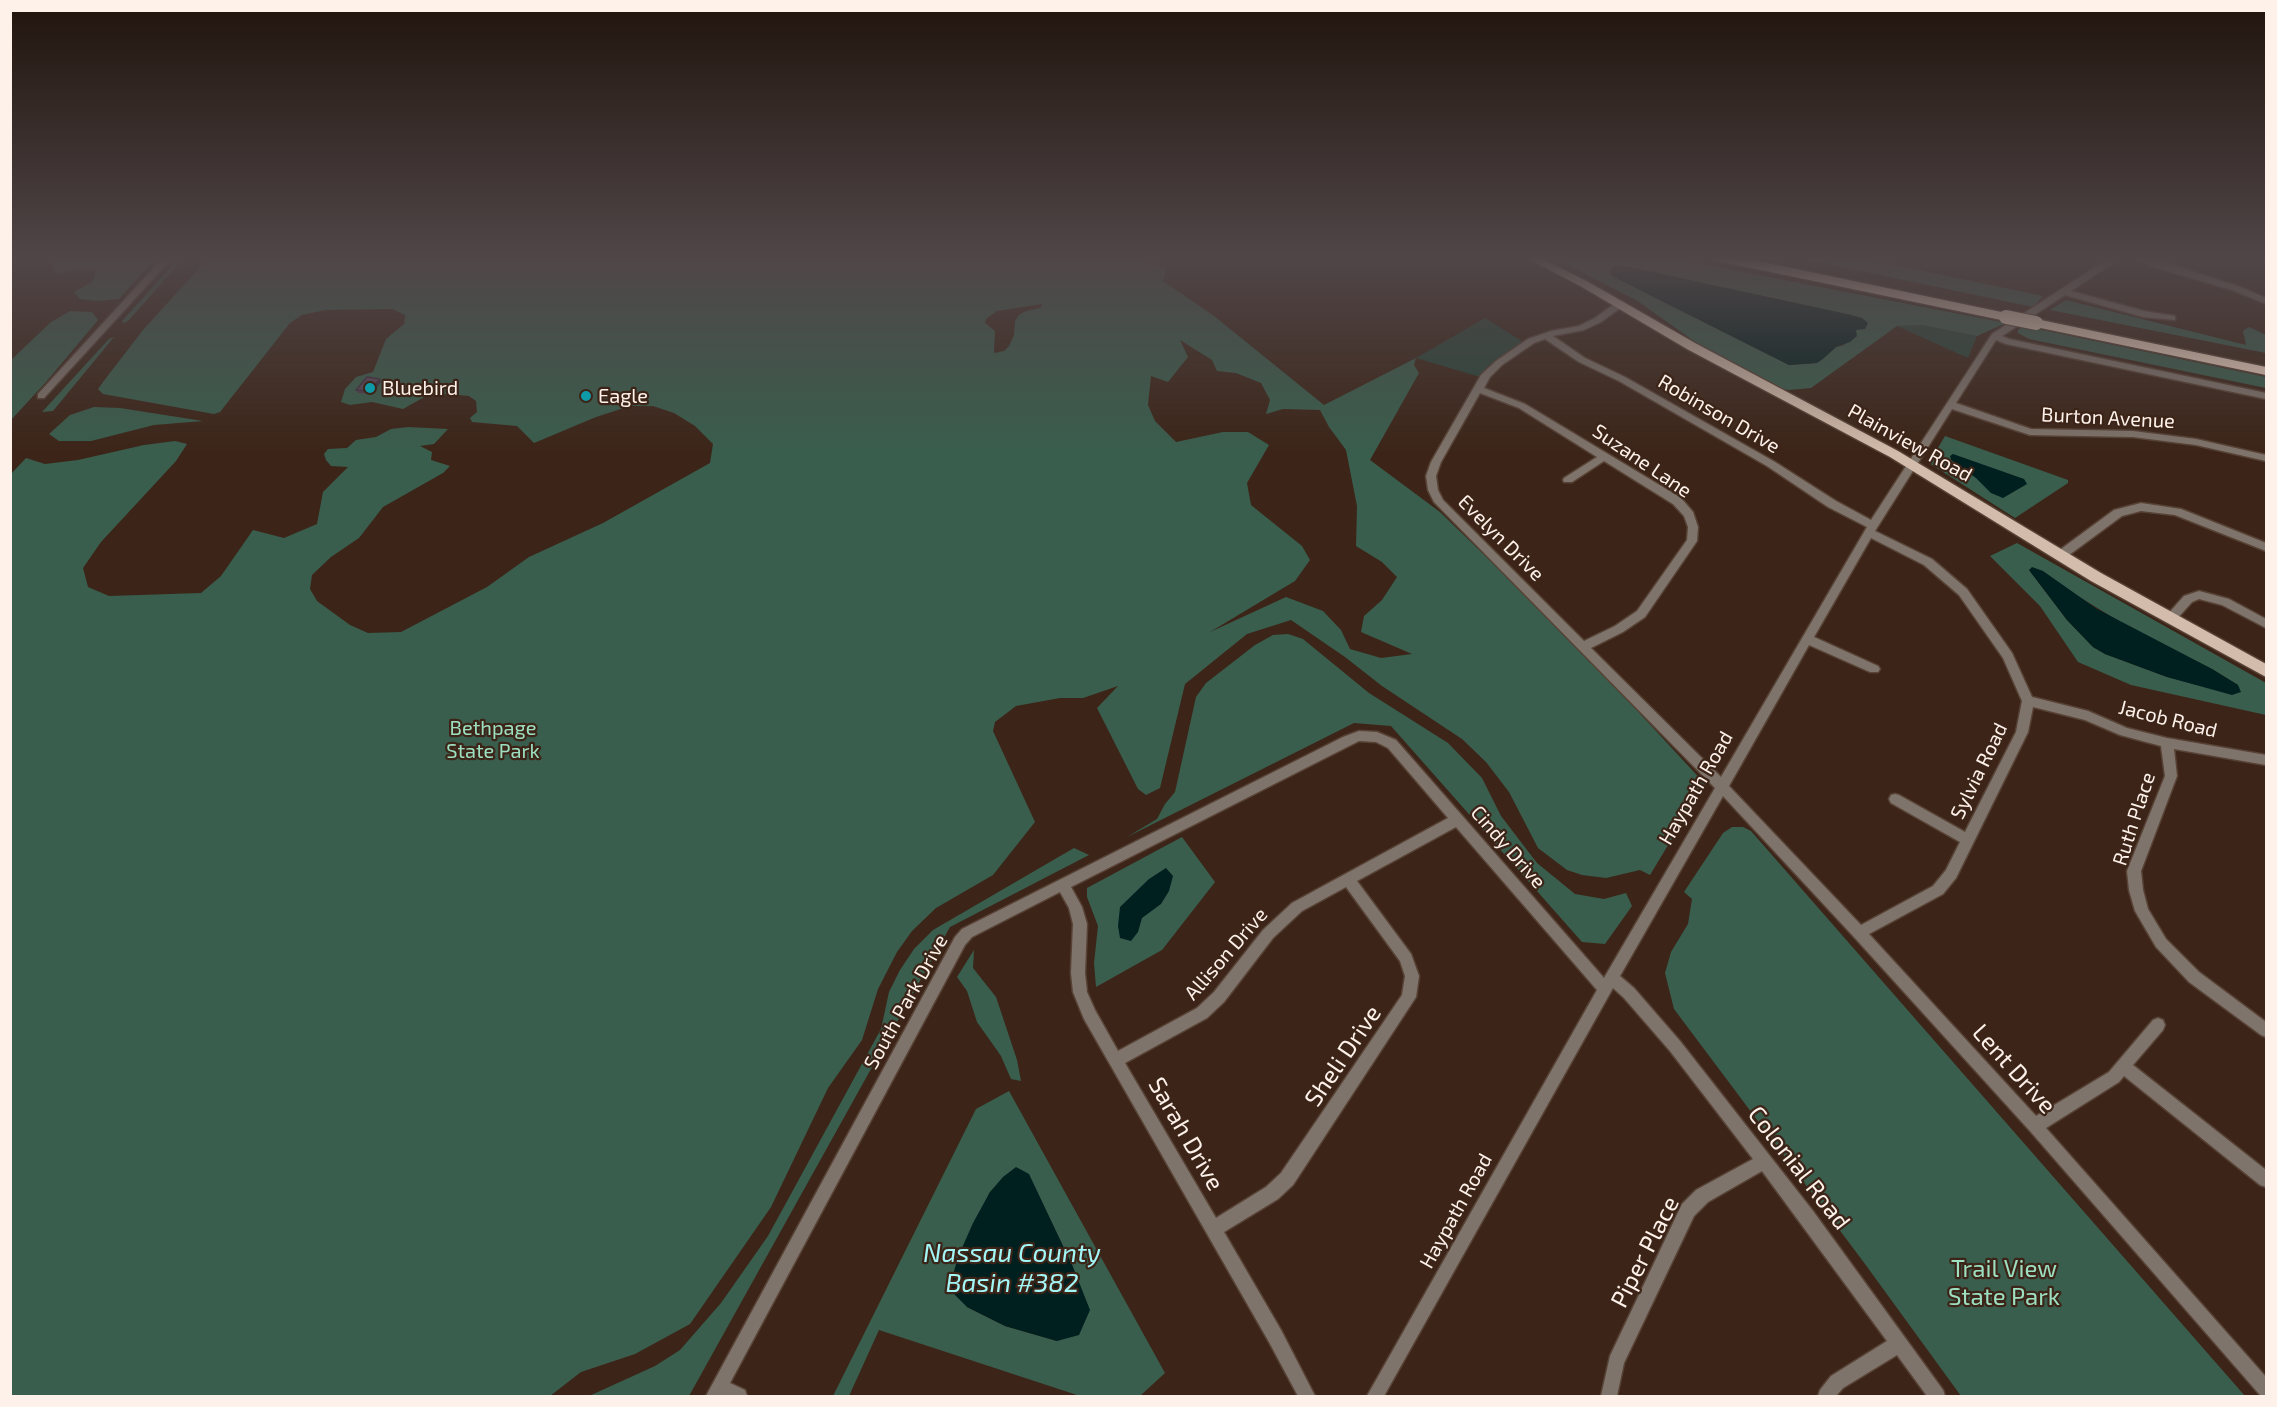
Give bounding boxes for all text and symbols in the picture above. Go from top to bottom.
street label: Robinson Drive [1654,369,1784,459]
place label: Bluebird [382,376,458,400]
marker: Bluebird [363,381,377,395]
place label: Eagle [598,384,648,408]
marker: Eagle [579,389,593,403]
street label: Plainview Road [1844,399,1976,487]
street label: Burton Avenue [2041,403,2175,433]
street label: Suzane Lane [1588,419,1696,503]
street label: Evelyn Drive [1453,490,1549,586]
street label: Jacob Road [2116,695,2220,743]
park label: Bethpage State Park [446,716,540,763]
street label: Sylvia Road [1945,719,2013,823]
street label: Haypath Road [1654,727,1738,849]
street label: Ruth Place [2108,769,2160,869]
street label: Cindy Drive [1465,801,1551,893]
street label: Allison Drive [1179,903,1273,1005]
street label: South Park Drive [859,930,953,1074]
street label: Sheli Drive [1299,1000,1387,1112]
street label: Lent Drive [1966,1018,2062,1120]
street label: Sarah Drive [1142,1072,1230,1196]
street label: Colonial Road [1742,1100,1856,1236]
street label: Haypath Road [1415,1150,1497,1272]
street label: Piper Place [1605,1192,1685,1312]
water label: Nassau County Basin #382 [923,1237,1101,1298]
park label: Trail View State Park [1948,1255,2060,1311]

